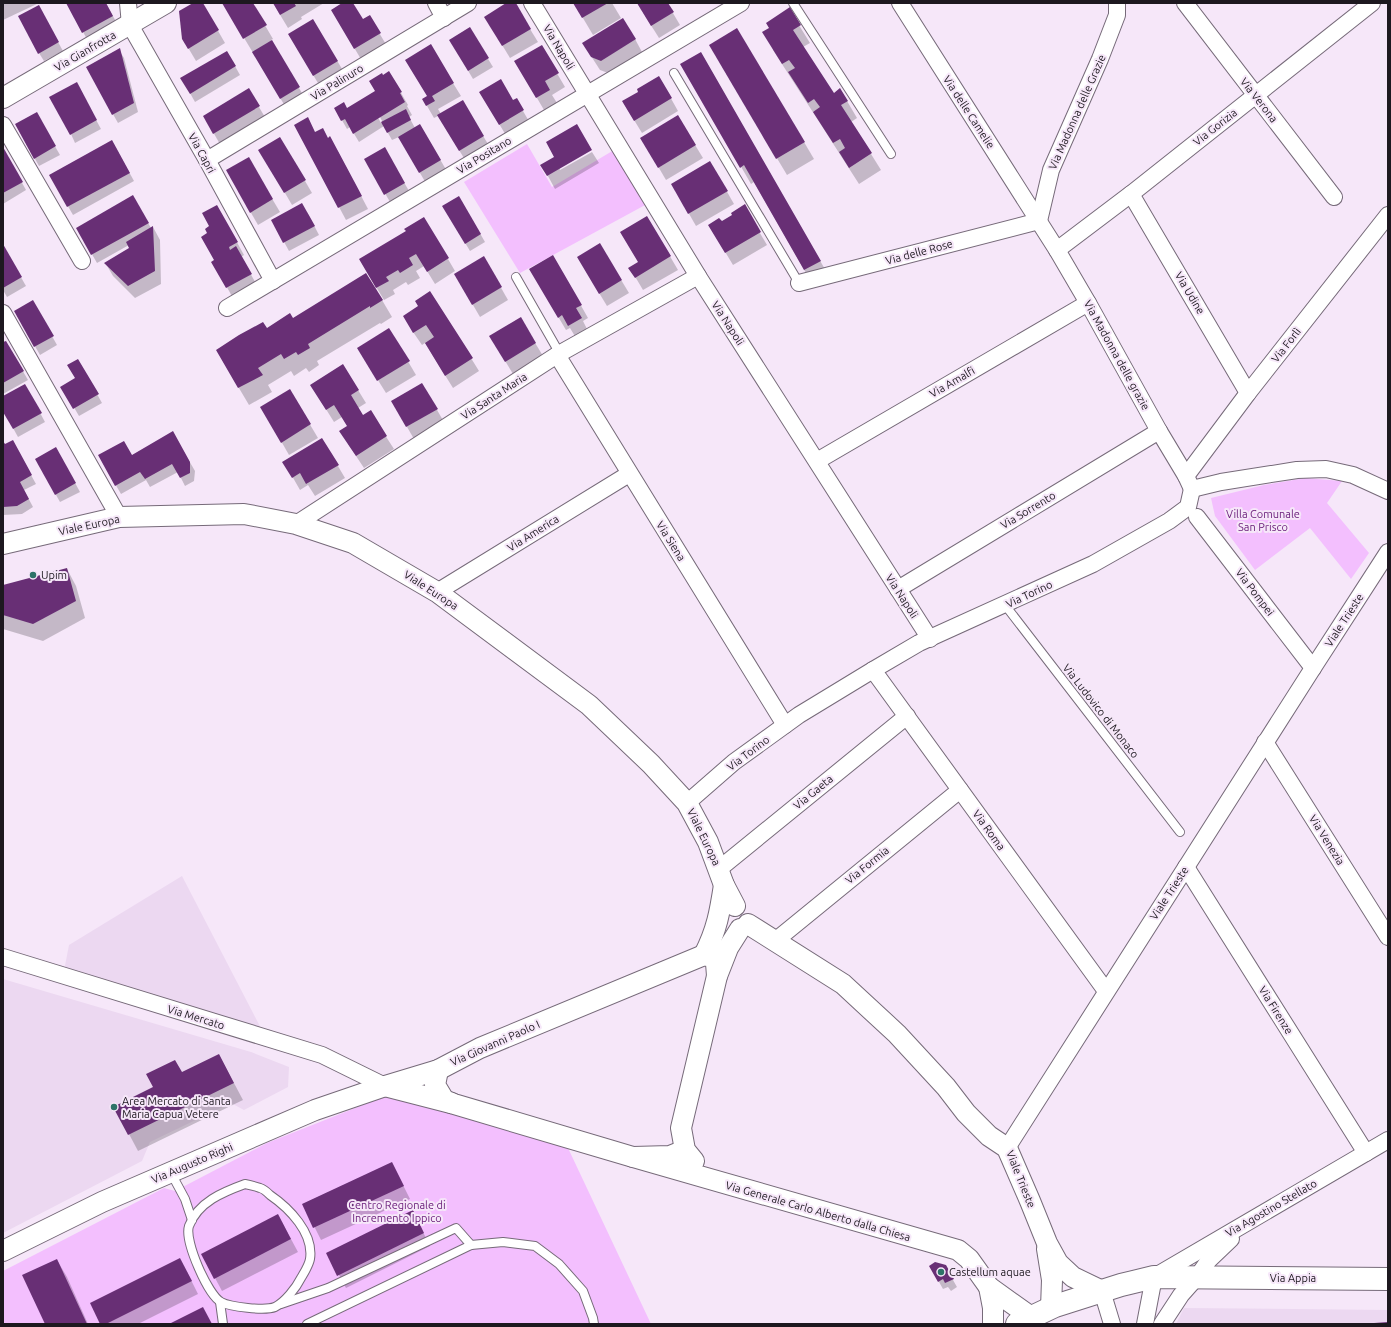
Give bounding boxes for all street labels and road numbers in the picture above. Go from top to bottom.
street label: Via Napoli [541,22,577,72]
street label: Via Gianfrotta [52,29,118,73]
street label: Via Madonna delle Grazie [1046,53,1108,171]
street label: Via Palinuro [309,62,365,102]
street label: Via delle Camelie [941,73,997,151]
street label: Via Verona [1238,75,1280,125]
street label: Via Gorizia [1191,106,1239,148]
street label: Via Capri [186,131,218,175]
street label: Via Positano [455,134,513,176]
street label: Via delle Rose [884,237,954,267]
street label: Via Udine [1173,270,1207,316]
street label: Via Madonna delle grazie [1082,298,1152,412]
street label: Via Napoli [709,299,747,347]
street label: Via Forlì [1269,325,1303,365]
street label: Via Amalfi [927,364,977,400]
street label: Via Santa Maria [459,370,529,422]
street label: Via Sorrento [998,489,1058,531]
street label: Via America [505,512,561,554]
street label: Viale Europa [57,513,121,537]
street label: Via Siena [654,519,688,563]
street label: Via Pompei [1233,566,1277,618]
street label: Viale Europa [402,568,460,612]
street label: Via Napoli [883,572,921,620]
street label: Via Torino [1004,578,1054,610]
street label: Viale Trieste [1322,591,1366,649]
street label: Via Ludovico di Monaco [1061,662,1141,760]
street label: Via Torino [725,733,771,773]
street label: Via Gaeta [791,772,835,812]
street label: Viale Europa [685,806,723,868]
street label: Via Roma [970,808,1008,852]
street label: Via Venezia [1307,813,1347,867]
street label: Via Formia [843,844,891,886]
street label: Viale Trieste [1147,864,1191,922]
street label: Via Firenze [1257,984,1295,1036]
street label: Via Mercato [166,1003,226,1031]
street label: Via Giovanni Paolo I [448,1018,542,1068]
street label: Via Augusto Righi [150,1140,234,1186]
street label: Viale Trieste [1004,1148,1038,1210]
street label: Via Agostino Stellato [1223,1177,1319,1239]
street label: Via Generale Carlo Alberto dalla Chiesa [724,1179,912,1243]
street label: Via Appia [1270,1272,1316,1284]

